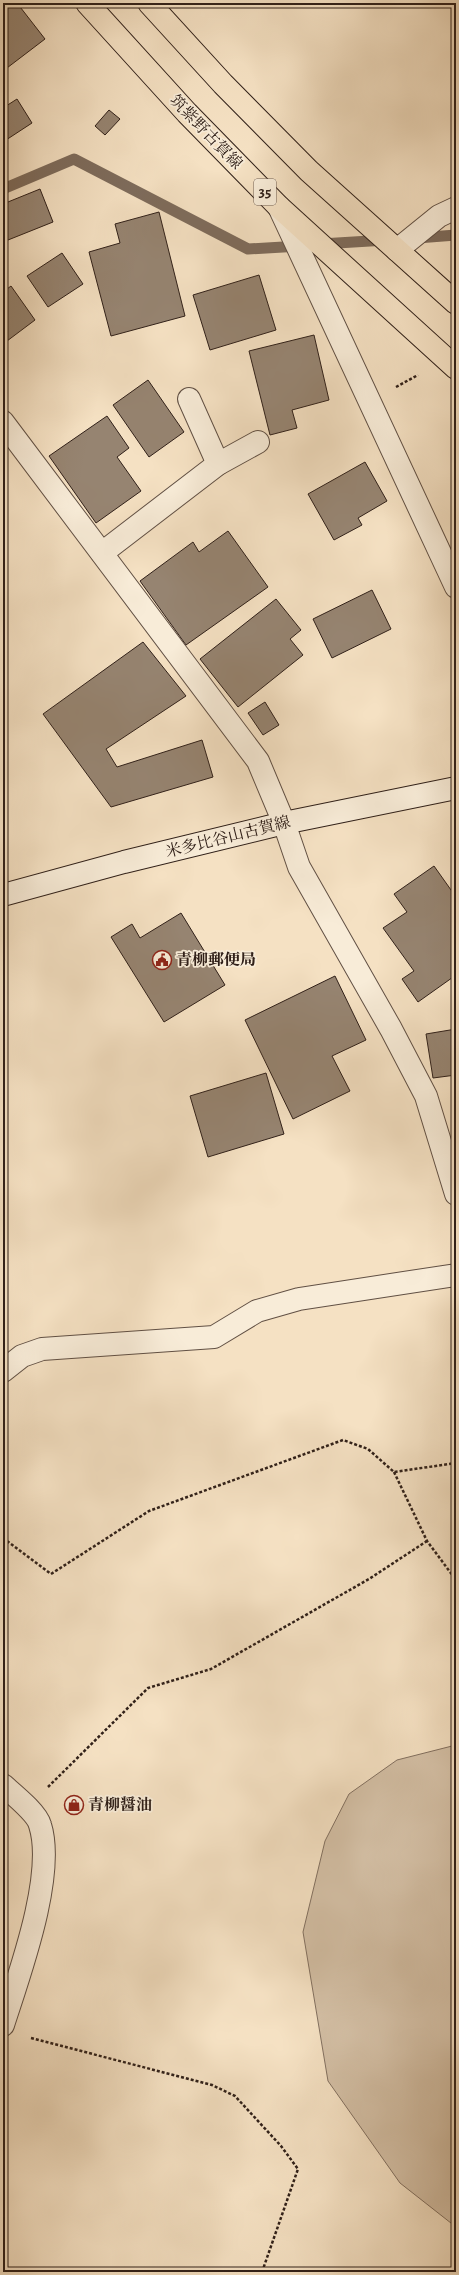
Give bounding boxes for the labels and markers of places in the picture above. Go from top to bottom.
public building icon: 青柳郵便局 [151,949,173,971]
place label: 青柳郵便局 [176,949,256,971]
shop icon: 青柳醤油 [63,1794,85,1816]
place label: 青柳醤油 [88,1794,152,1816]

